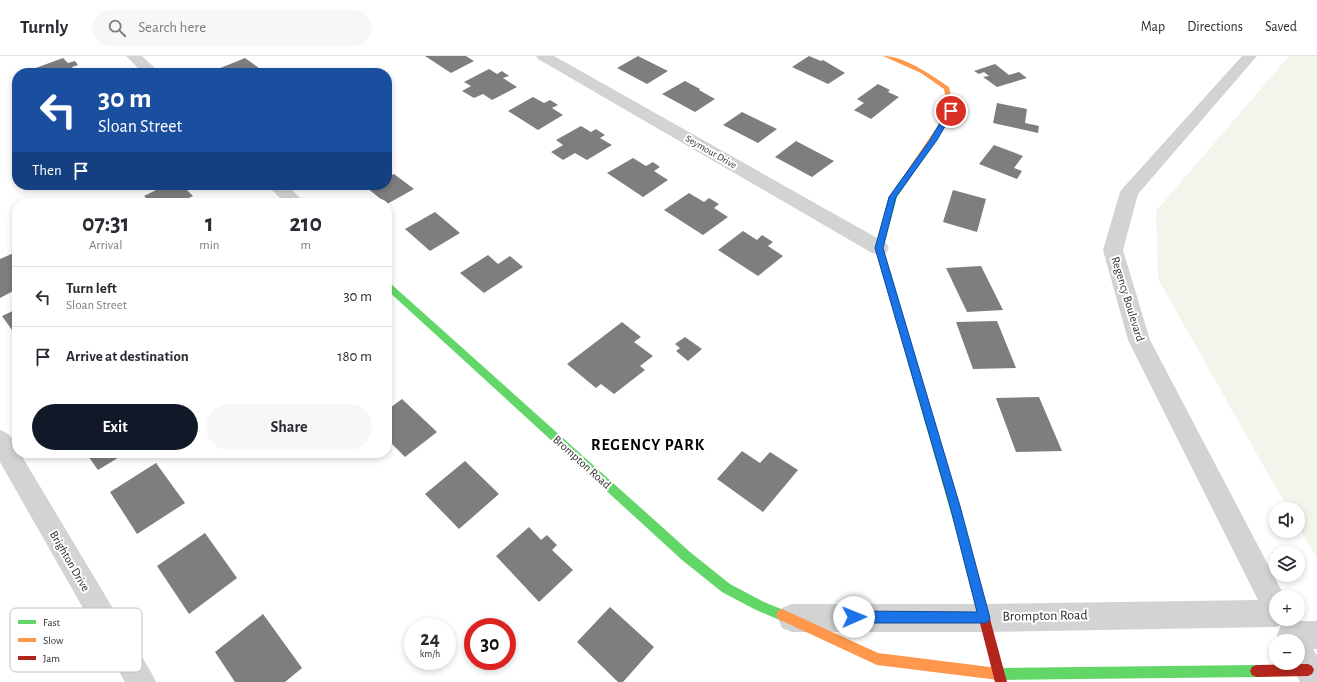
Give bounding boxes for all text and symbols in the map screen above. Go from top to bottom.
search box [92,10,372,46]
icon: search [106,17,128,39]
text: Turnly [20,18,68,37]
text: Search here [138,20,206,35]
text: Map [1141,20,1165,34]
text: Directions [1187,20,1243,34]
text: Saved [1265,20,1297,34]
icon: left [32,84,84,136]
text: 30 m [98,85,151,113]
pin [934,94,968,128]
icon: arrive [940,100,962,122]
text: Sloan Street [98,118,182,136]
street label: Seymour Drive [684,133,739,171]
icon: arrive [70,160,92,182]
text: Then [32,163,62,178]
text: 07:31 [82,212,129,236]
text: 1 [205,212,214,236]
text: 210 [290,212,322,236]
text: Arrival [89,239,122,252]
text: min [199,239,220,252]
text: m [301,239,311,252]
street label: Regency Boulevard [1108,255,1147,343]
text: Turn left [66,281,117,296]
icon: left [32,286,54,308]
text: 30 m [343,289,372,304]
text: Sloan Street [66,299,127,312]
icon: arrive [32,346,54,368]
text: Arrive at destination [66,349,189,364]
text: 180 m [337,349,372,364]
button: Exit [32,404,198,450]
button: Share [206,404,372,450]
street label: Brompton Road [551,433,613,491]
district label: REGENCY PARK [591,437,705,453]
map controls [1269,502,1305,670]
button: sound [1269,502,1305,538]
street label: Brighton Drive [48,529,92,593]
button: layers [1269,546,1305,582]
button: + [1269,590,1305,626]
position arrow [833,596,875,638]
legend [10,608,142,672]
street label: Brompton Road [1002,608,1088,624]
text: Fast [43,617,61,628]
speed limit sign: 30 [464,618,516,670]
text: 24 [420,629,440,649]
button: − [1269,634,1305,670]
text: Slow [43,635,64,646]
text: km/h [420,649,440,659]
text: Jam [43,653,60,664]

